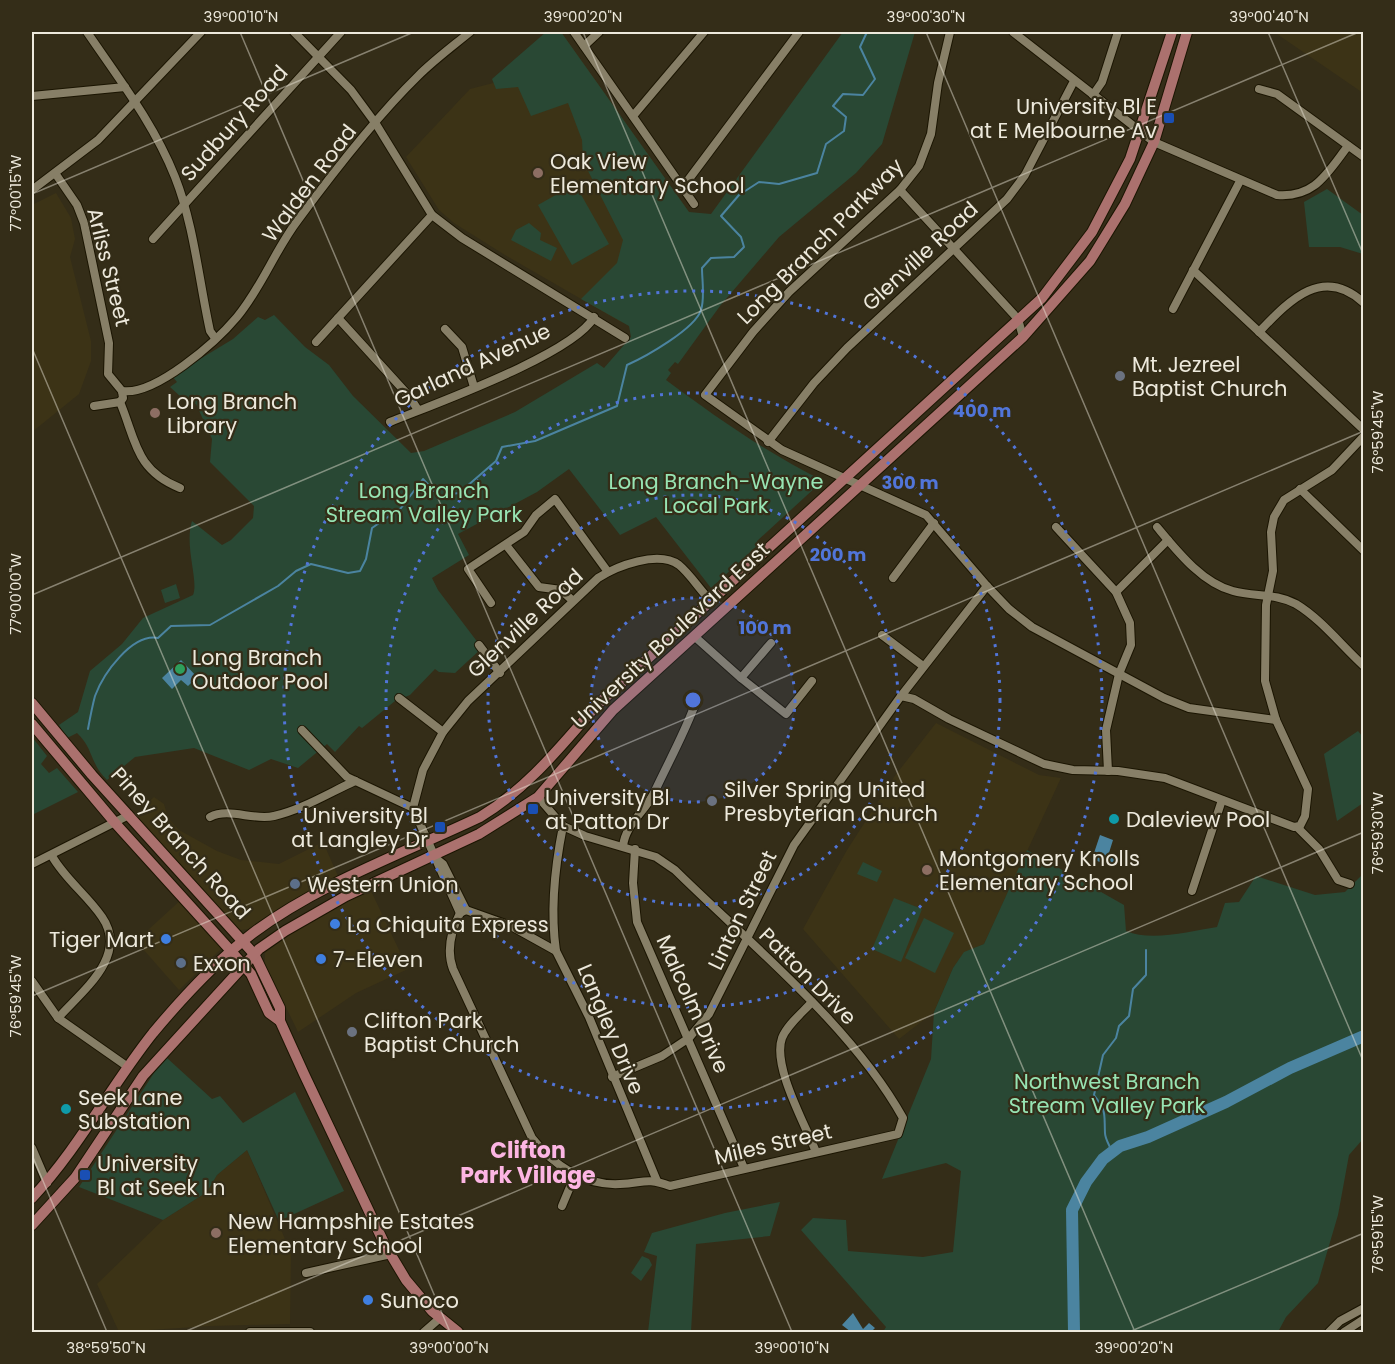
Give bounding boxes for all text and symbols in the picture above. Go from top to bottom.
text: 39°00'10"N [204,6,278,27]
text: 39°00'20"N [544,6,622,27]
text: 39°00'30"N [887,6,965,27]
text: 39°00'40"N [1229,6,1309,27]
street label: Sudbury Road [174,59,294,187]
place label: University Bl E at E Melbourne Av [970,92,1157,145]
marker: University Bl E at E Melbourne Av [1162,111,1176,125]
street label: Walden Road [255,118,363,248]
place label: Oak View Elementary School [550,147,745,200]
street label: Long Branch Parkway [731,151,910,330]
text: 77°00'15"W [5,154,26,232]
marker: Oak View Elementary School [531,166,545,180]
street label: Glenville Road [856,195,984,317]
street label: Arliss Street [80,205,138,329]
street label: Garland Avenue [389,316,555,414]
place label: Mt. Jezreel Baptist Church [1132,350,1287,403]
marker: Mt. Jezreel Baptist Church [1113,369,1127,383]
place label: Long Branch Library [167,387,297,440]
text: 76°59'45"W [1367,390,1388,474]
text: 400 m [953,398,1011,423]
marker: Long Branch Library [148,406,162,420]
park label: Long Branch-Wayne Local Park [609,467,823,520]
text: 300 m [881,470,939,495]
park label: Long Branch Stream Valley Park [326,476,522,529]
street label: University Boulevard East [564,535,776,735]
text: 200 m [810,542,866,567]
text: 77°00'00"W [5,553,26,635]
street label: Glenville Road [461,562,589,684]
text: 100 m [738,615,792,640]
place label: Long Branch Outdoor Pool [192,643,328,696]
marker: Long Branch Outdoor Pool [173,662,187,676]
centre of rings [683,690,703,710]
street label: Piney Branch Road [105,760,257,926]
place label: Silver Spring United Presbyterian Church [724,775,938,828]
place label: University Bl at Patton Dr [545,783,670,836]
text: 76°59'30"W [1367,791,1388,874]
marker: Silver Spring United Presbyterian Church [705,794,719,808]
place label: University Bl at Langley Dr [291,801,428,854]
marker: University Bl at Patton Dr [526,802,540,816]
place label: Daleview Pool [1126,805,1270,834]
marker: Daleview Pool [1107,812,1121,826]
marker: University Bl at Langley Dr [433,820,447,834]
place label: Montgomery Knolls Elementary School [939,844,1140,897]
street label: Linton Street [701,846,783,974]
marker: Montgomery Knolls Elementary School [920,863,934,877]
place label: Western Union [307,870,459,899]
marker: Western Union [288,877,302,891]
place label: La Chiquita Express [347,910,549,939]
marker: La Chiquita Express [328,917,342,931]
street label: Patton Drive [753,921,863,1031]
place label: Tiger Mart [49,925,154,954]
street label: Malcolm Drive [650,930,736,1078]
marker: Tiger Mart [159,932,173,946]
place label: 7-Eleven [333,945,423,974]
place label: Exxon [193,949,251,978]
marker: 7-Eleven [314,952,328,966]
text: 76°59'45"W [5,954,26,1038]
marker: Exxon [174,956,188,970]
street label: Langley Drive [570,959,652,1099]
place label: Clifton Park Baptist Church [364,1006,519,1059]
marker: Clifton Park Baptist Church [345,1025,359,1039]
park label: Northwest Branch Stream Valley Park [1009,1067,1205,1120]
place label: Seek Lane Substation [78,1083,190,1136]
marker: Seek Lane Substation [59,1102,73,1116]
street label: Miles Street [712,1116,834,1172]
district label: Clifton Park Village [460,1135,596,1191]
place label: University Bl at Seek Ln [97,1149,225,1202]
marker: University Bl at Seek Ln [78,1168,92,1182]
text: 76°59'15"W [1367,1194,1388,1273]
place label: New Hampshire Estates Elementary School [228,1207,474,1260]
marker: New Hampshire Estates Elementary School [209,1226,223,1240]
place label: Sunoco [380,1286,459,1315]
marker: Sunoco [361,1293,375,1307]
text: 38°59'50"N [66,1337,146,1358]
text: 39°00'00"N [409,1337,489,1358]
text: 39°00'10"N [755,1337,829,1358]
text: 39°00'20"N [1095,1337,1173,1358]

